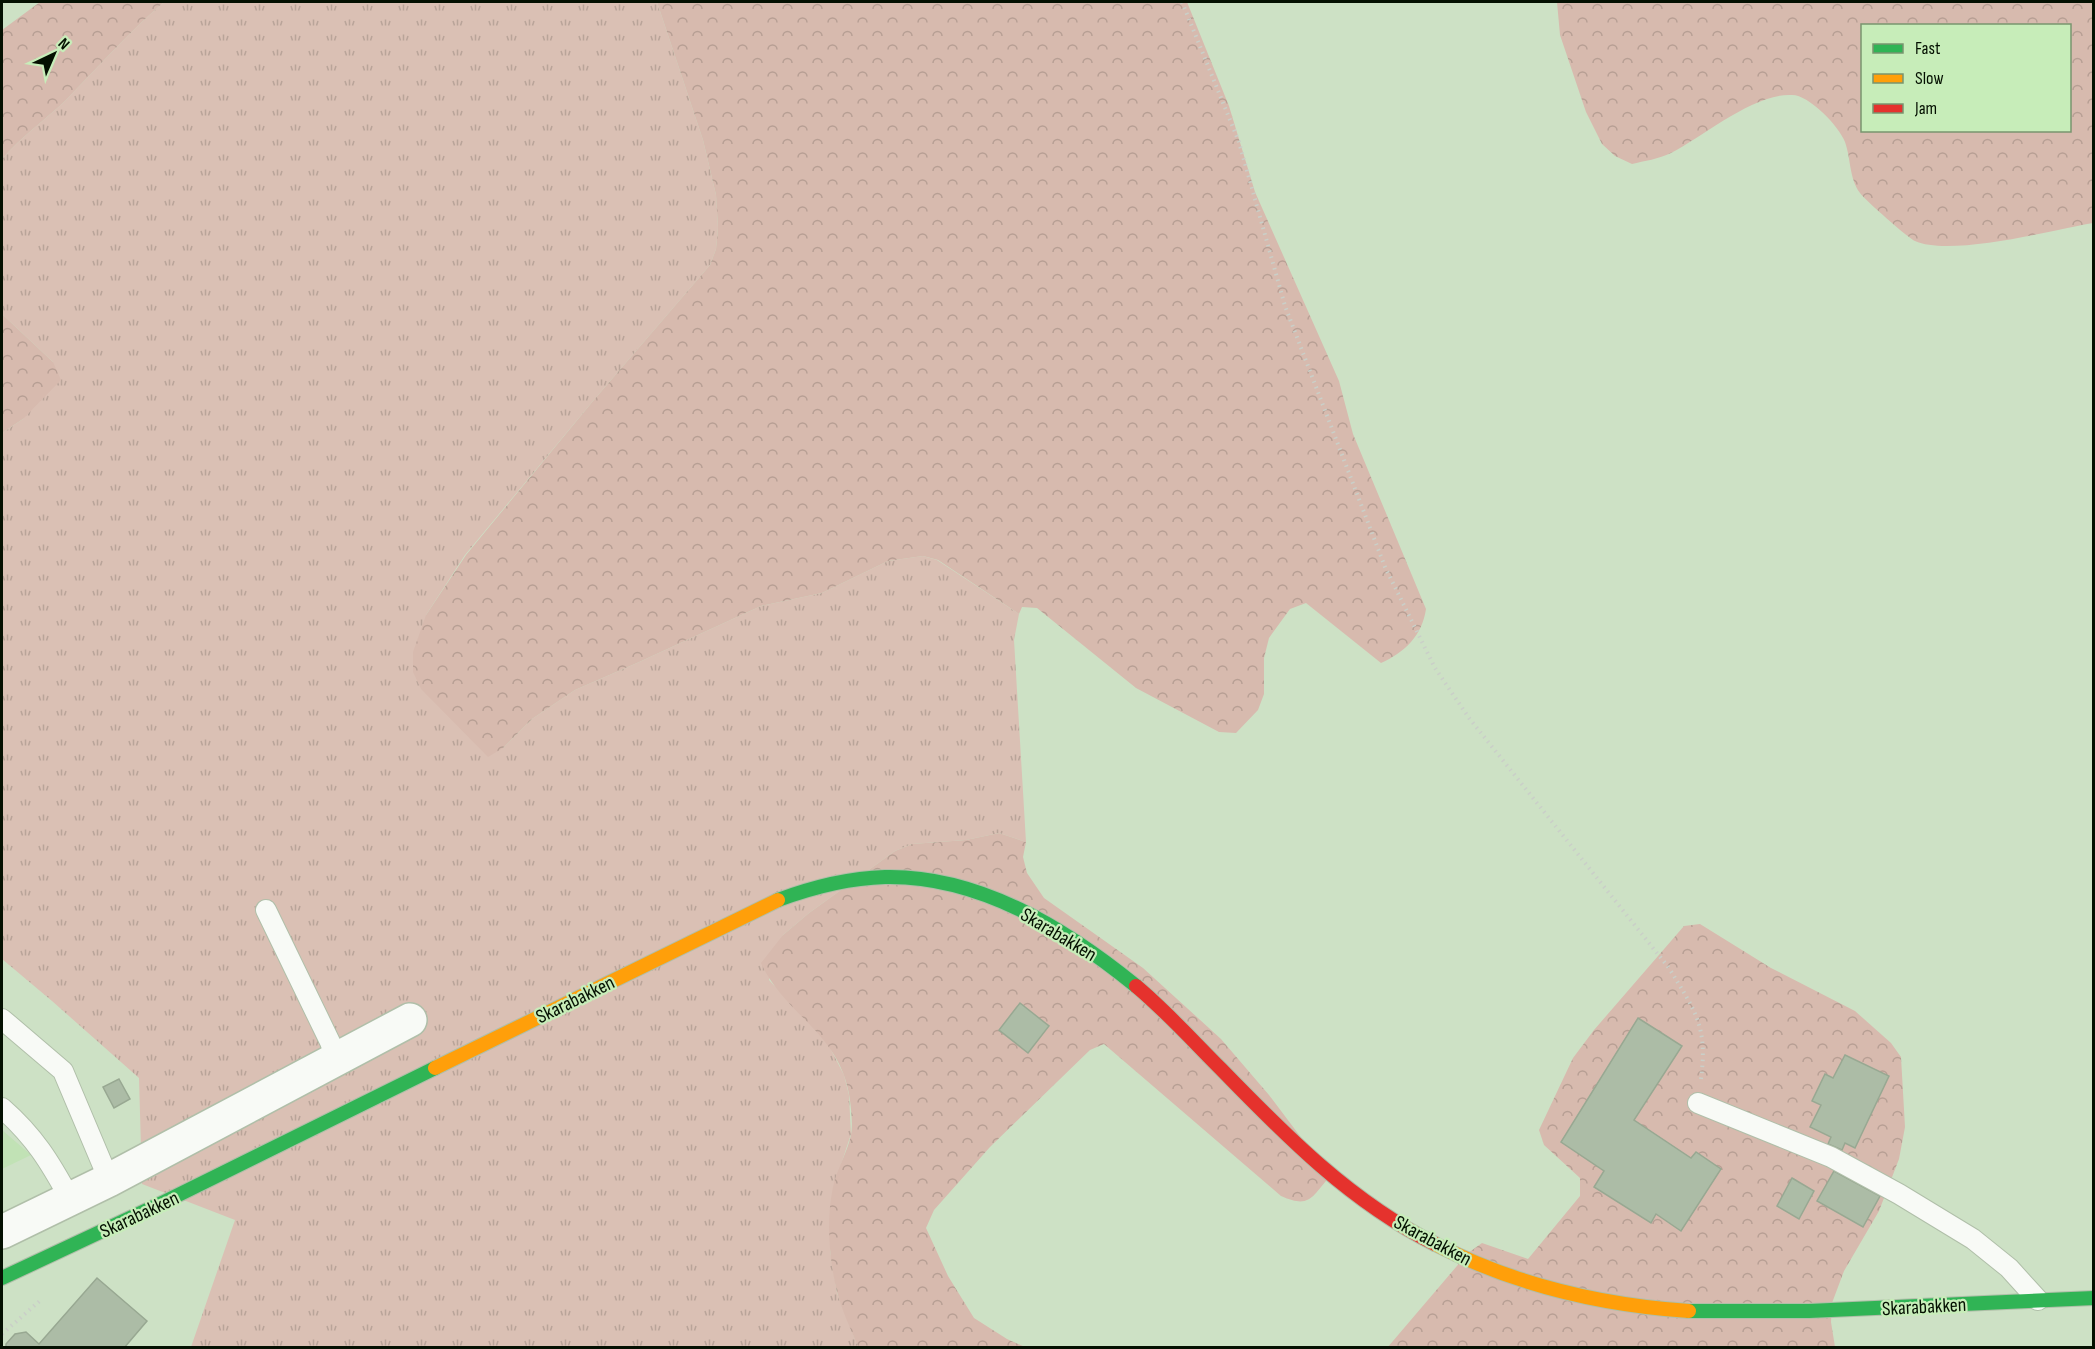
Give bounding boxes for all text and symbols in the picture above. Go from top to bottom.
north arrow [24,24,84,84]
legend [1861,24,2071,132]
text: N [54,34,73,54]
text: Fast [1915,38,1941,59]
text: Slow [1915,68,1944,89]
text: Jam [1914,98,1937,119]
street label: Skarabakken [1016,903,1101,967]
street label: Skarabakken [532,971,619,1029]
street label: Skarabakken [96,1186,183,1244]
street label: Skarabakken [1390,1210,1475,1271]
street label: Skarabakken [1881,1293,1967,1321]

